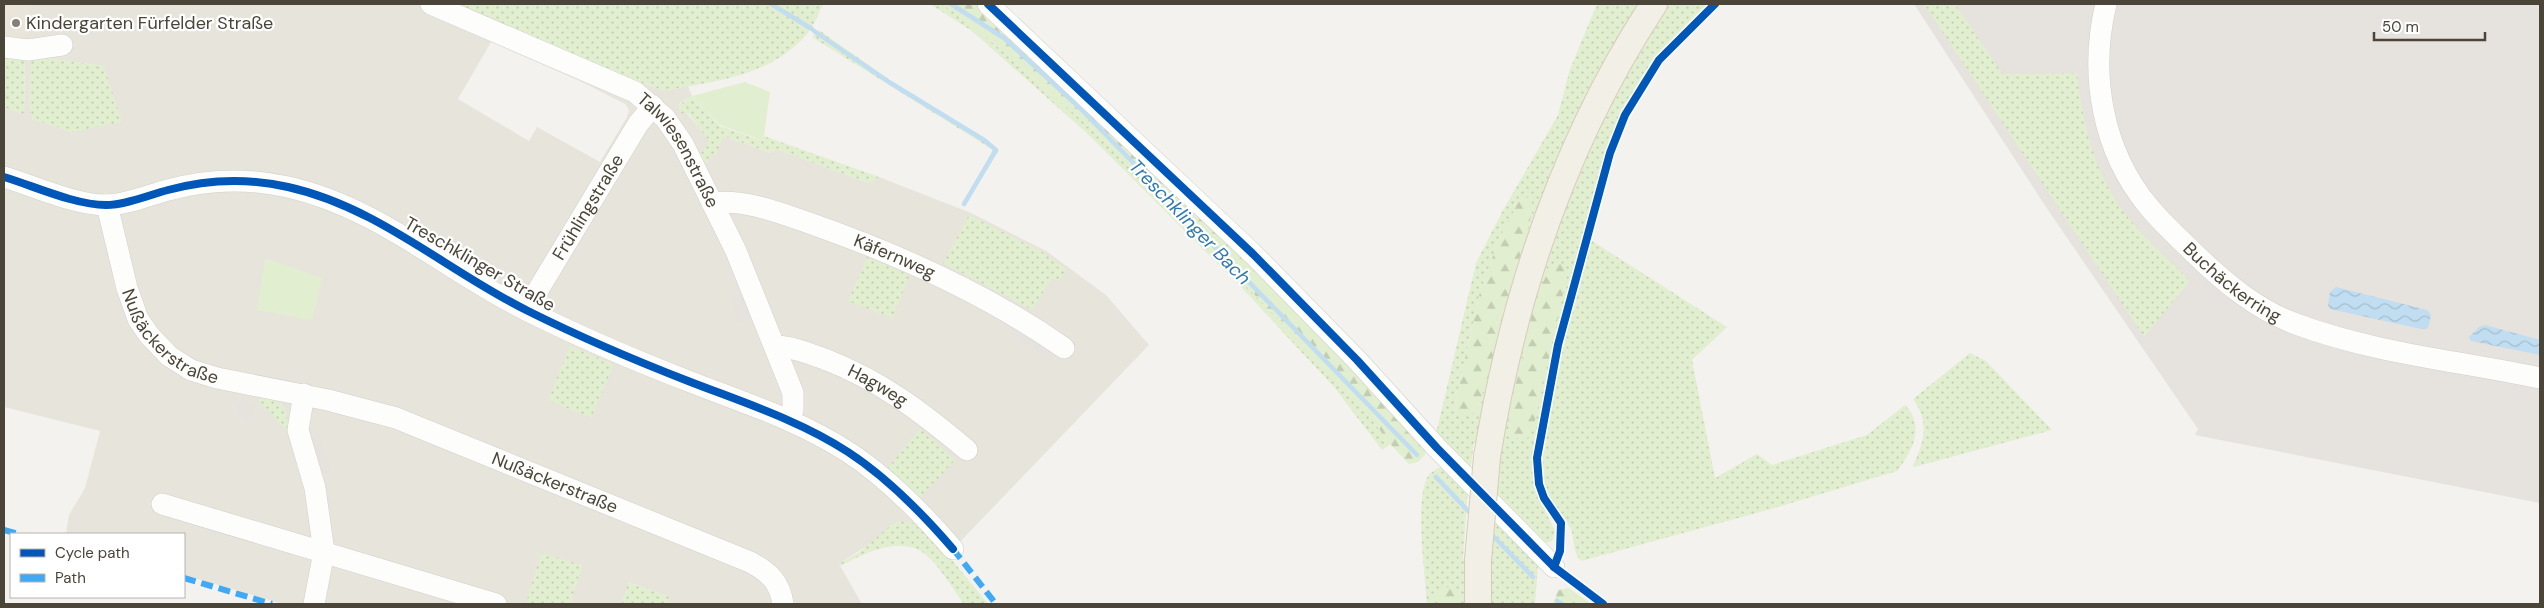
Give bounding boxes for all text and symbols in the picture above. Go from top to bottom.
scale bar [2374,10,2485,42]
place label: Kindergarten Fürfelder Straße [26,11,273,35]
marker: Kindergarten Fürfelder Straße [10,17,22,29]
text: 50 m [2382,17,2419,37]
street label: Talwiesenstraße [632,87,725,212]
street label: Frühlingstraße [547,150,629,265]
water label: Treschklinger Bach [1124,154,1256,290]
street label: Treschklinger Straße [400,211,560,317]
street label: Käfernweg [850,229,939,285]
street label: Buchäckerring [2178,237,2285,328]
street label: Nußäckerstraße [116,285,222,390]
street label: Hagweg [844,359,913,412]
street label: Nußäckerstraße [488,446,622,519]
legend [10,533,185,598]
text: Cycle path [55,543,130,563]
text: Path [55,568,86,588]

